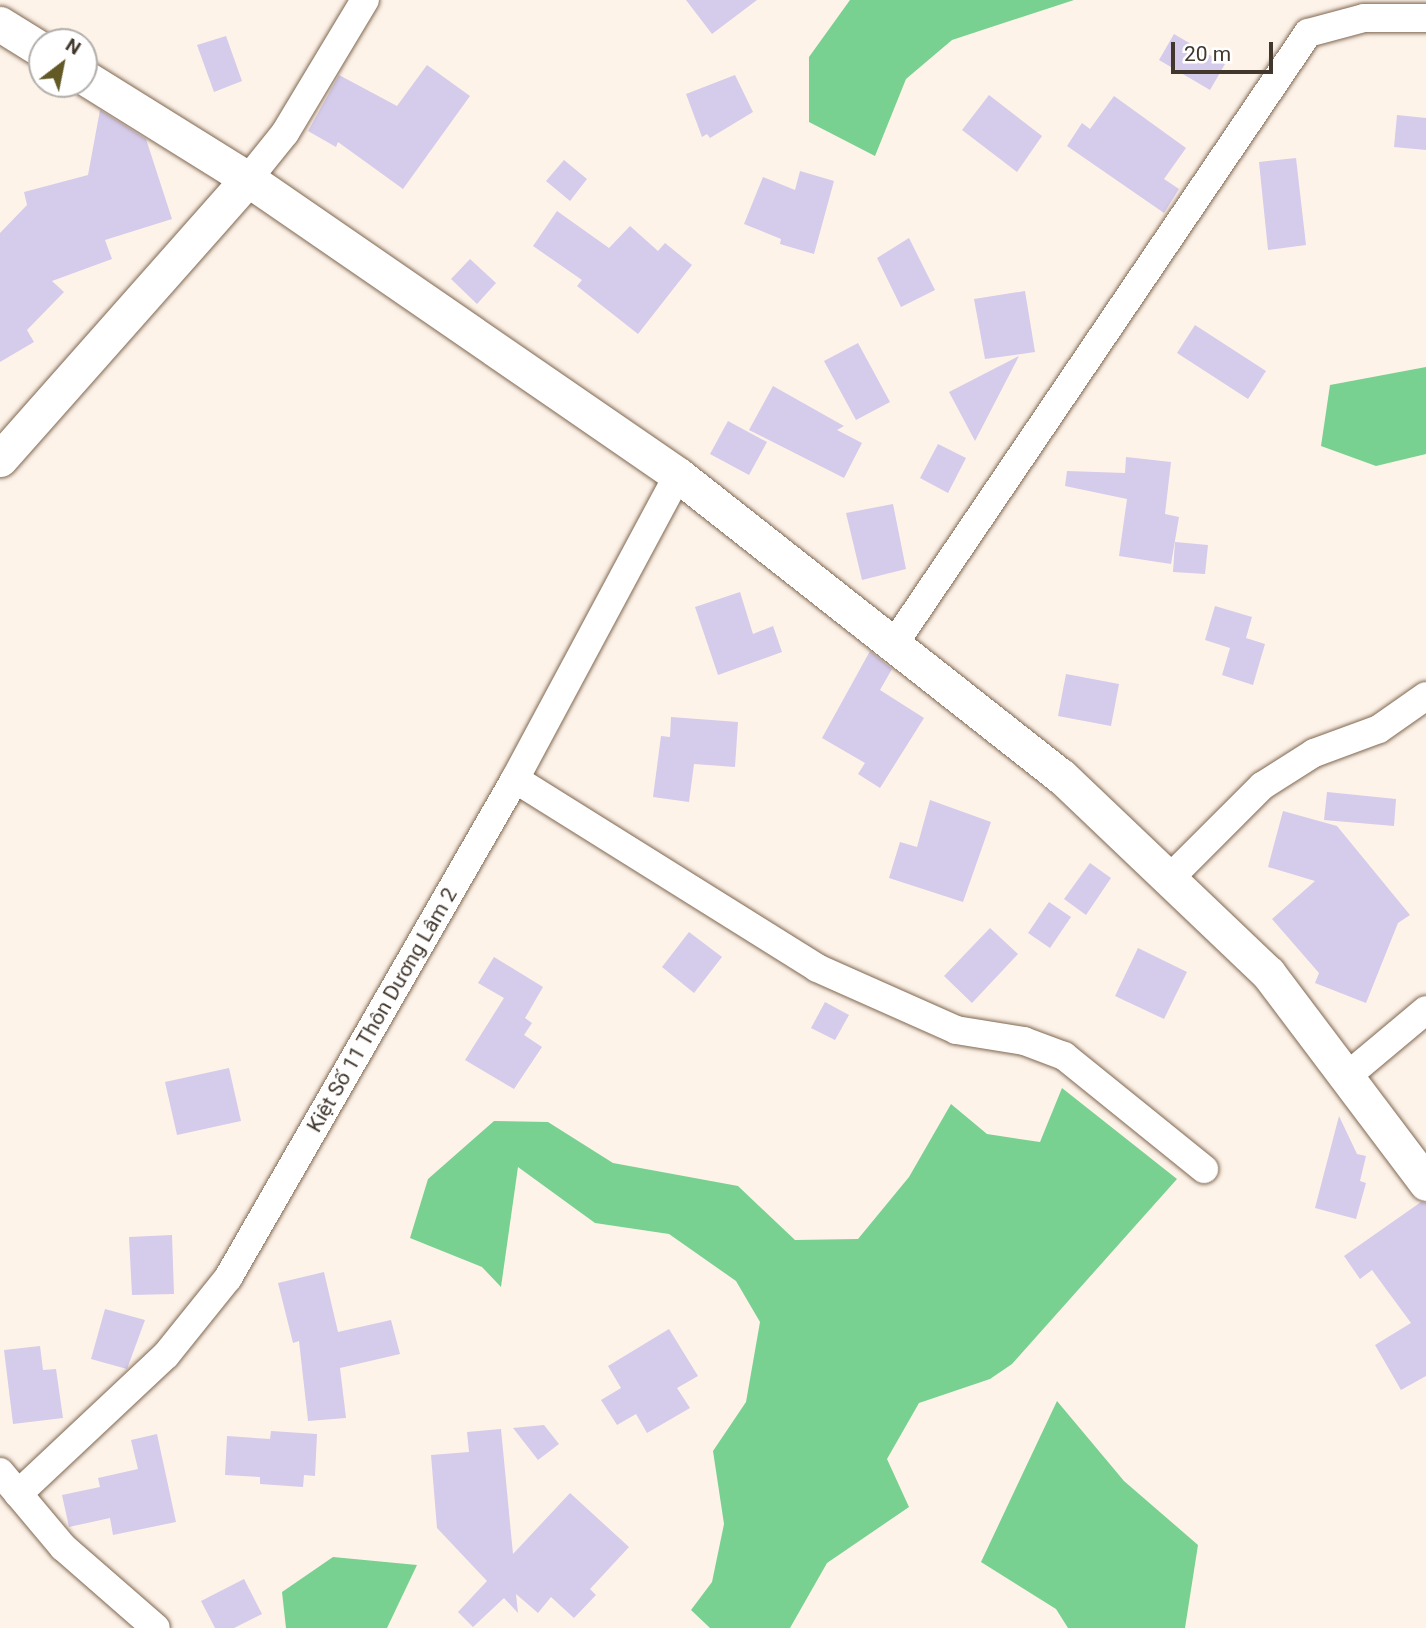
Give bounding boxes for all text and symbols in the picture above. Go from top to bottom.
north arrow [28,28,98,98]
scale bar [1174,28,1276,72]
text: N [62,33,85,60]
text: 20 m [1184,42,1231,66]
street label: Kiệt Số 11 Thôn Dương Lâm 2 [301,883,463,1137]

